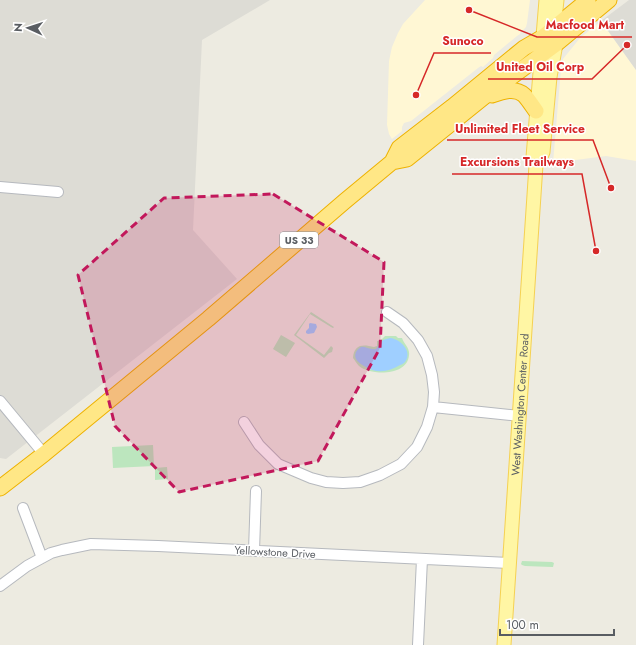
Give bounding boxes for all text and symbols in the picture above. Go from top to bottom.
north arrow [8,8,48,48]
callout: Macfood Mart [537,13,632,37]
text: Macfood Mart [546,16,624,34]
text: N [10,23,26,32]
callout: Sunoco [434,29,491,53]
text: Sunoco [442,32,484,50]
callout: United Oil Corp [488,55,592,79]
text: United Oil Corp [496,58,585,76]
callout: Unlimited Fleet Service [447,116,593,140]
text: Unlimited Fleet Service [455,120,585,138]
callout: Excursions Trailways [452,150,582,174]
text: Excursions Trailways [460,153,575,171]
road number: US 33 [280,232,318,248]
street label: West Washington Center Road [507,333,533,476]
street label: Yellowstone Drive [234,542,316,562]
scale bar [500,611,614,637]
text: 100 m [506,616,539,634]

